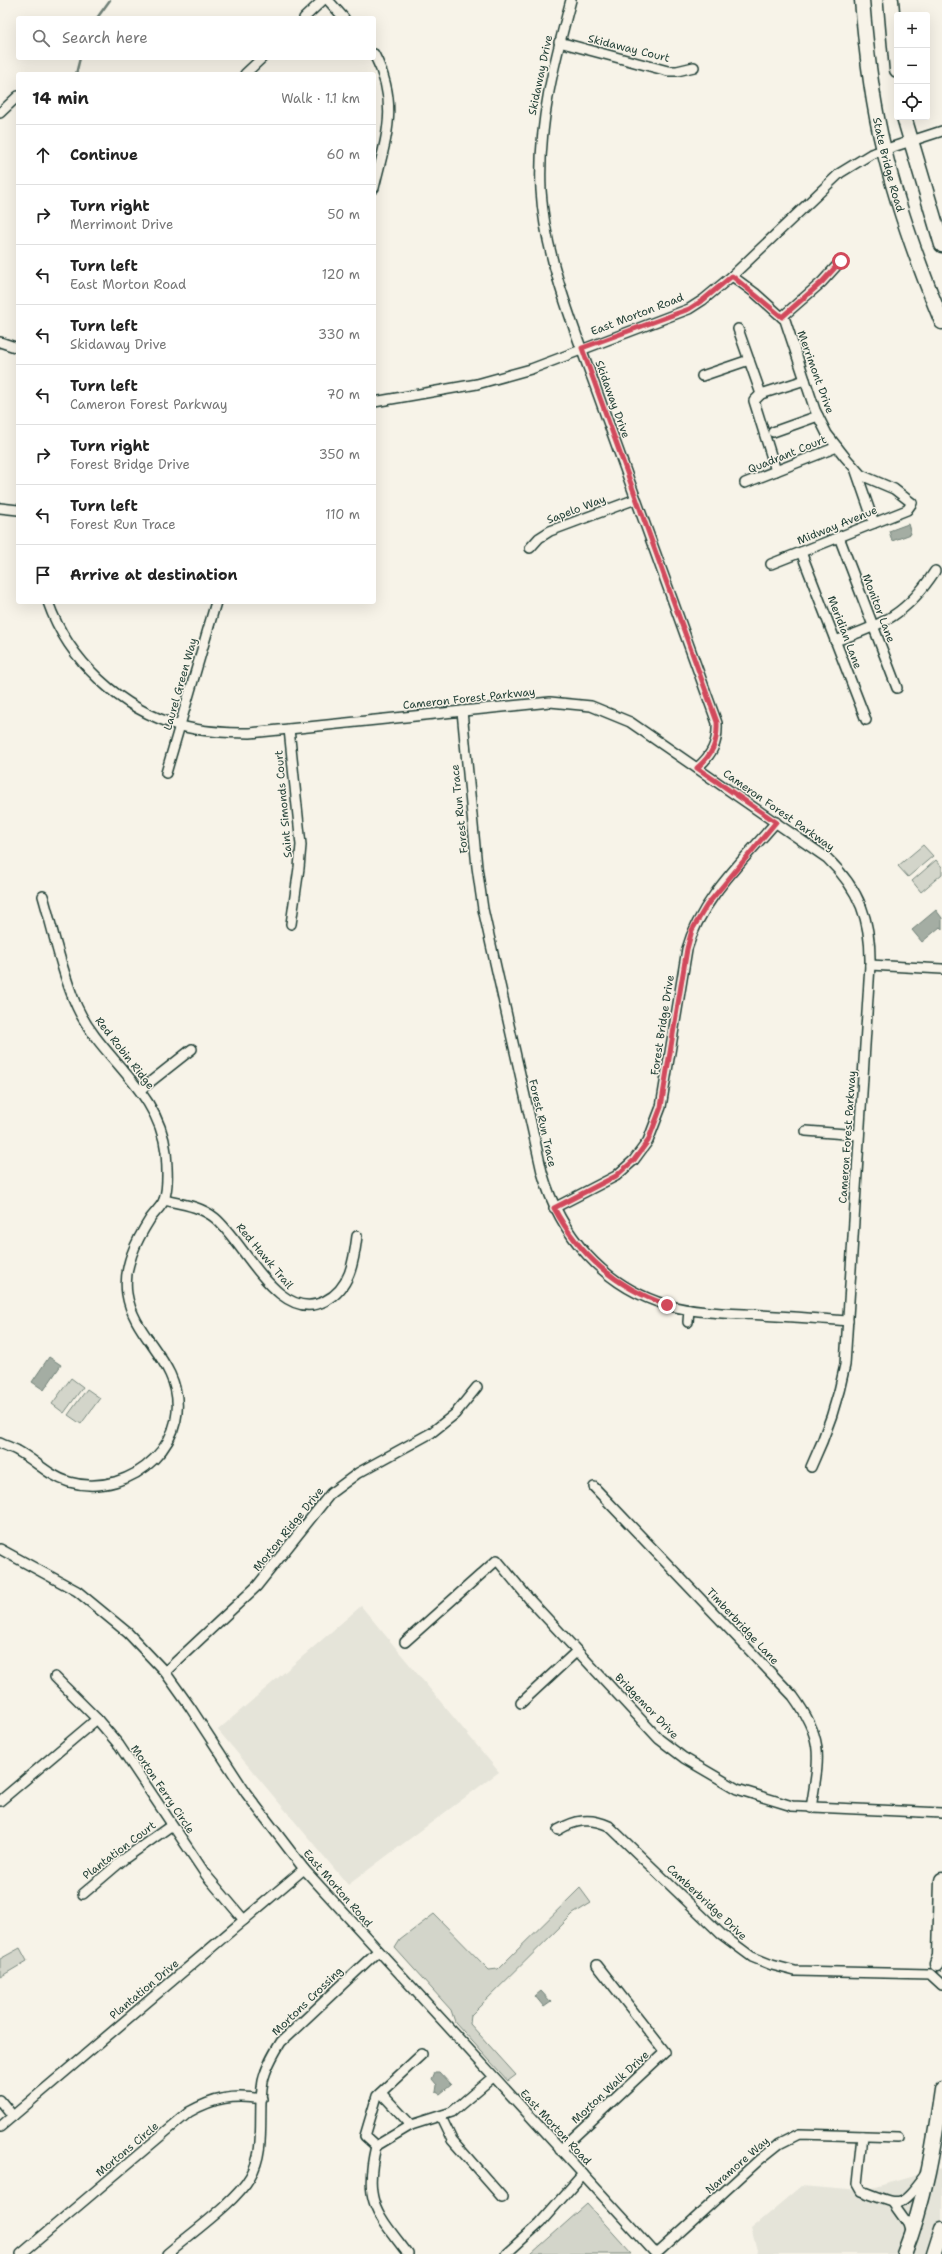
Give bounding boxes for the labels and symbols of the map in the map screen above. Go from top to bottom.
street label: Skidaway Court [586,31,672,66]
street label: Skidaway Drive [525,34,556,117]
street label: State Bridge Road [869,116,908,214]
route start [832,252,850,270]
street label: East Morton Road [589,290,686,339]
street label: Merrimont Drive [794,329,838,416]
street label: Skidaway Drive [591,358,634,440]
street label: Quadrant Court [746,432,829,477]
street label: Sapelo Way [545,491,608,528]
street label: Midway Avenue [795,503,880,548]
street label: Monitor Lane [859,572,899,645]
street label: Meridian Lane [824,593,865,671]
street label: Laurel Green Way [160,636,201,732]
street label: Cameron Forest Parkway [402,684,536,713]
street label: Saint Simonds Court [271,749,296,858]
street label: Forest Run Trace [447,764,472,854]
street label: Cameron Forest Parkway [720,766,838,855]
street label: Forest Bridge Drive [647,974,678,1076]
street label: Red Robin Ridge [92,1014,158,1093]
street label: Cameron Forest Parkway [835,1070,860,1204]
street label: Forest Run Trace [525,1078,560,1168]
street label: Red Hawk Trail [233,1220,297,1293]
route end [658,1296,676,1314]
street label: Morton Ridge Drive [250,1484,327,1575]
street label: Timberbridge Lane [703,1585,782,1668]
street label: Bridgemor Drive [611,1670,682,1742]
street label: Morton Ferry Circle [127,1742,198,1837]
street label: Plantation Court [80,1818,159,1883]
street label: East Morton Road [300,1846,376,1930]
street label: Camberbridge Drive [663,1861,750,1944]
street label: Plantation Drive [107,1956,182,2023]
street label: Mortons Crossing [269,1963,346,2039]
street label: Morton Walk Drive [568,2048,652,2127]
street label: East Morton Road [517,2086,595,2168]
street label: Mortons Circle [93,2119,162,2180]
street label: Naramore Way [702,2134,772,2197]

